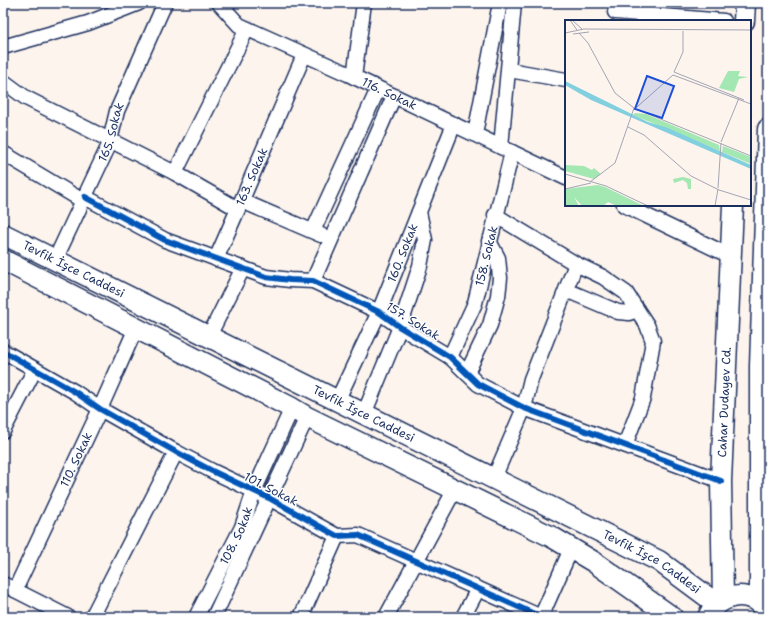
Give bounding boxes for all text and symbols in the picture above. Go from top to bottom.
inset map [565,20,751,206]
street label: 116. Sokak [359,74,419,114]
street label: 165. Sokak [94,100,128,164]
street label: 163. Sokak [232,145,271,208]
street label: 160. Sokak [384,221,422,285]
street label: 158. Sokak [471,224,502,288]
street label: Tevfik İşce Caddesi [20,237,127,301]
street label: 157. Sokak [383,298,443,344]
street label: Cahar Dudayev Cd. [714,347,735,458]
street label: Tevfik İşce Caddesi [310,382,417,446]
street label: 110. Sokak [57,430,96,490]
street label: 101. Sokak [241,469,301,510]
street label: 108. Sokak [216,504,256,567]
street label: Tevfik İşce Caddesi [600,526,704,597]

